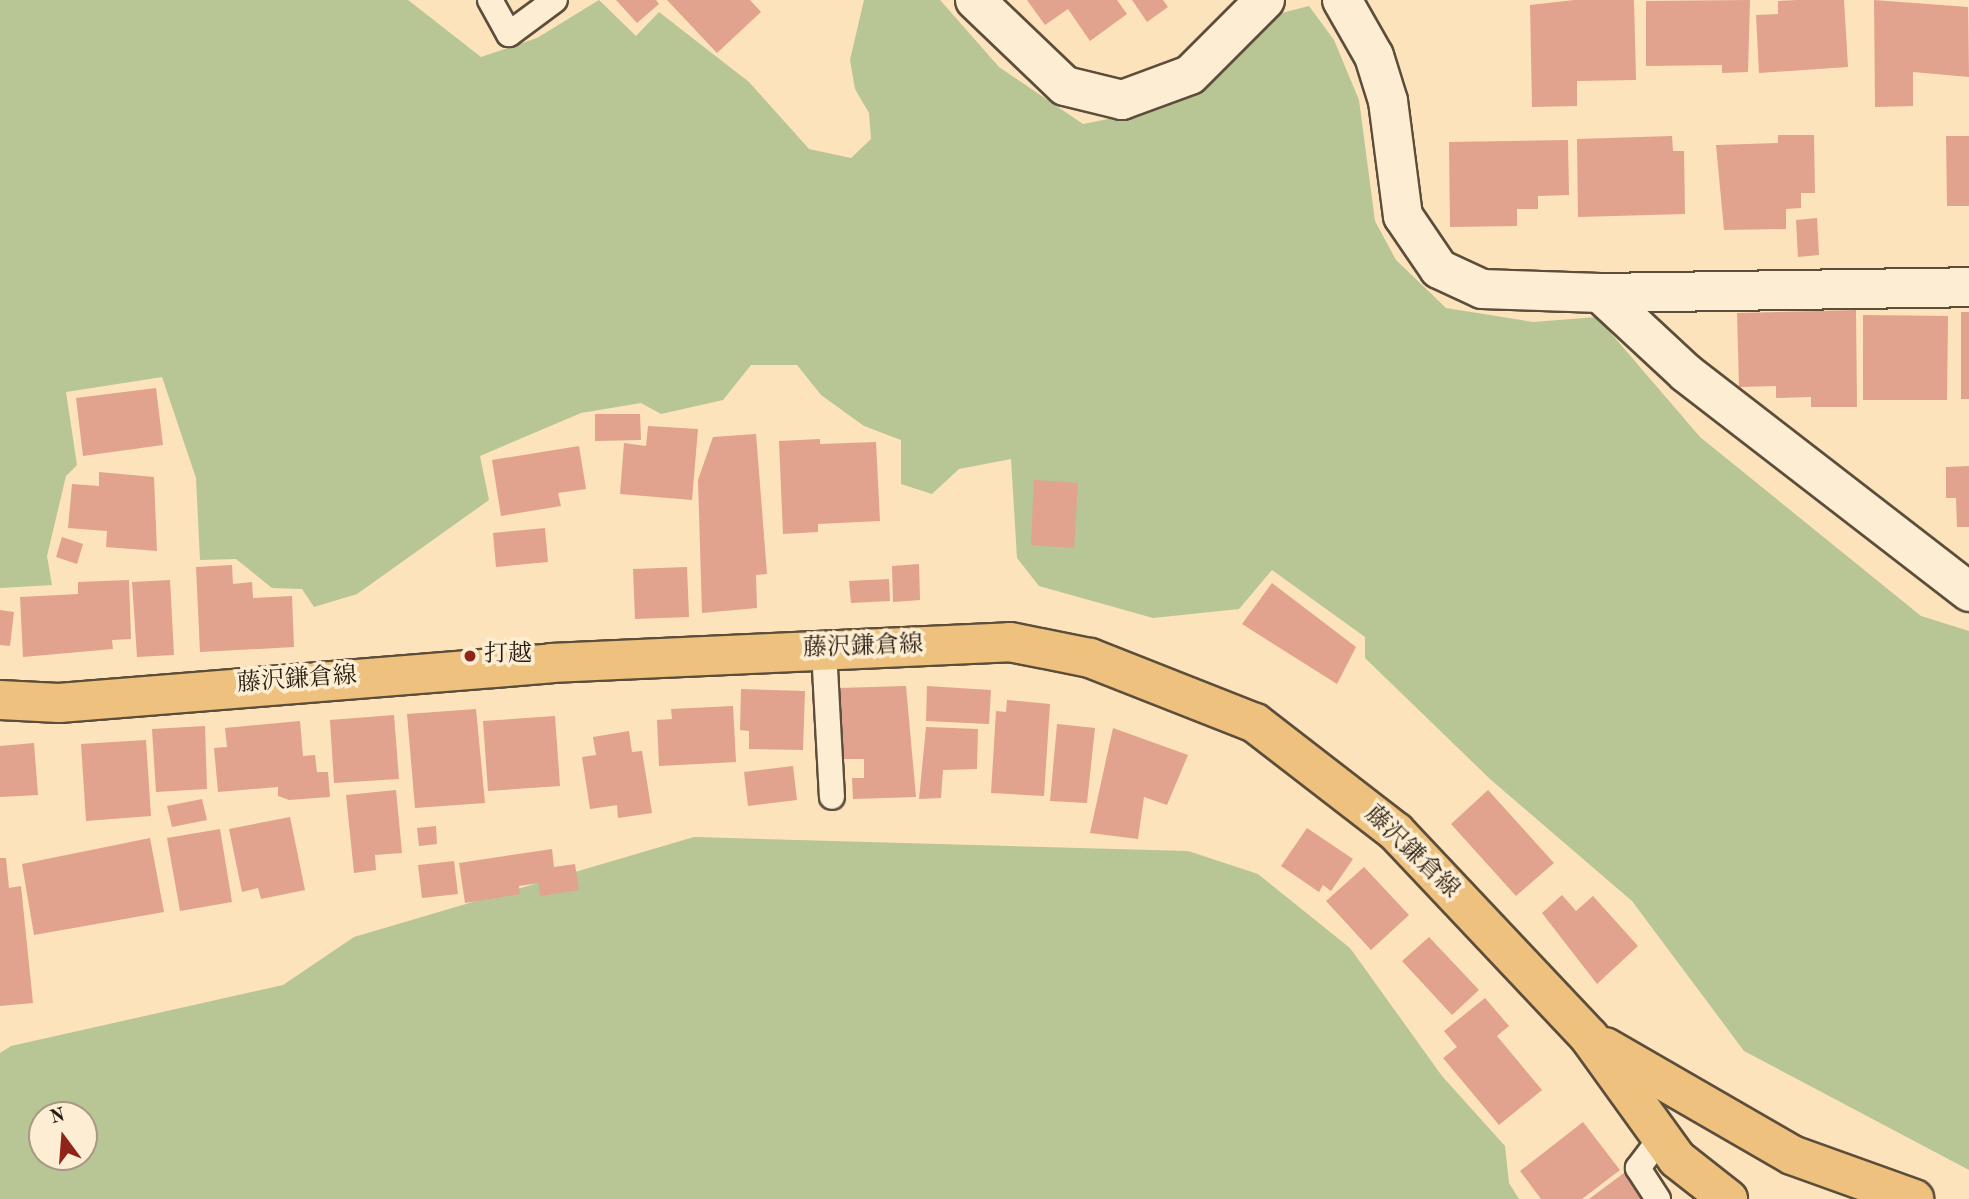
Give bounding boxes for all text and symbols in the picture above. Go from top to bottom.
street label: 藤沢鎌倉線 [803,632,923,664]
place label: 打越 [484,642,532,670]
marker: 打越 [462,648,478,664]
street label: 藤沢鎌倉線 [236,662,358,700]
street label: 藤沢鎌倉線 [1358,801,1464,905]
north arrow [28,1101,98,1171]
text: N [48,1106,67,1128]

